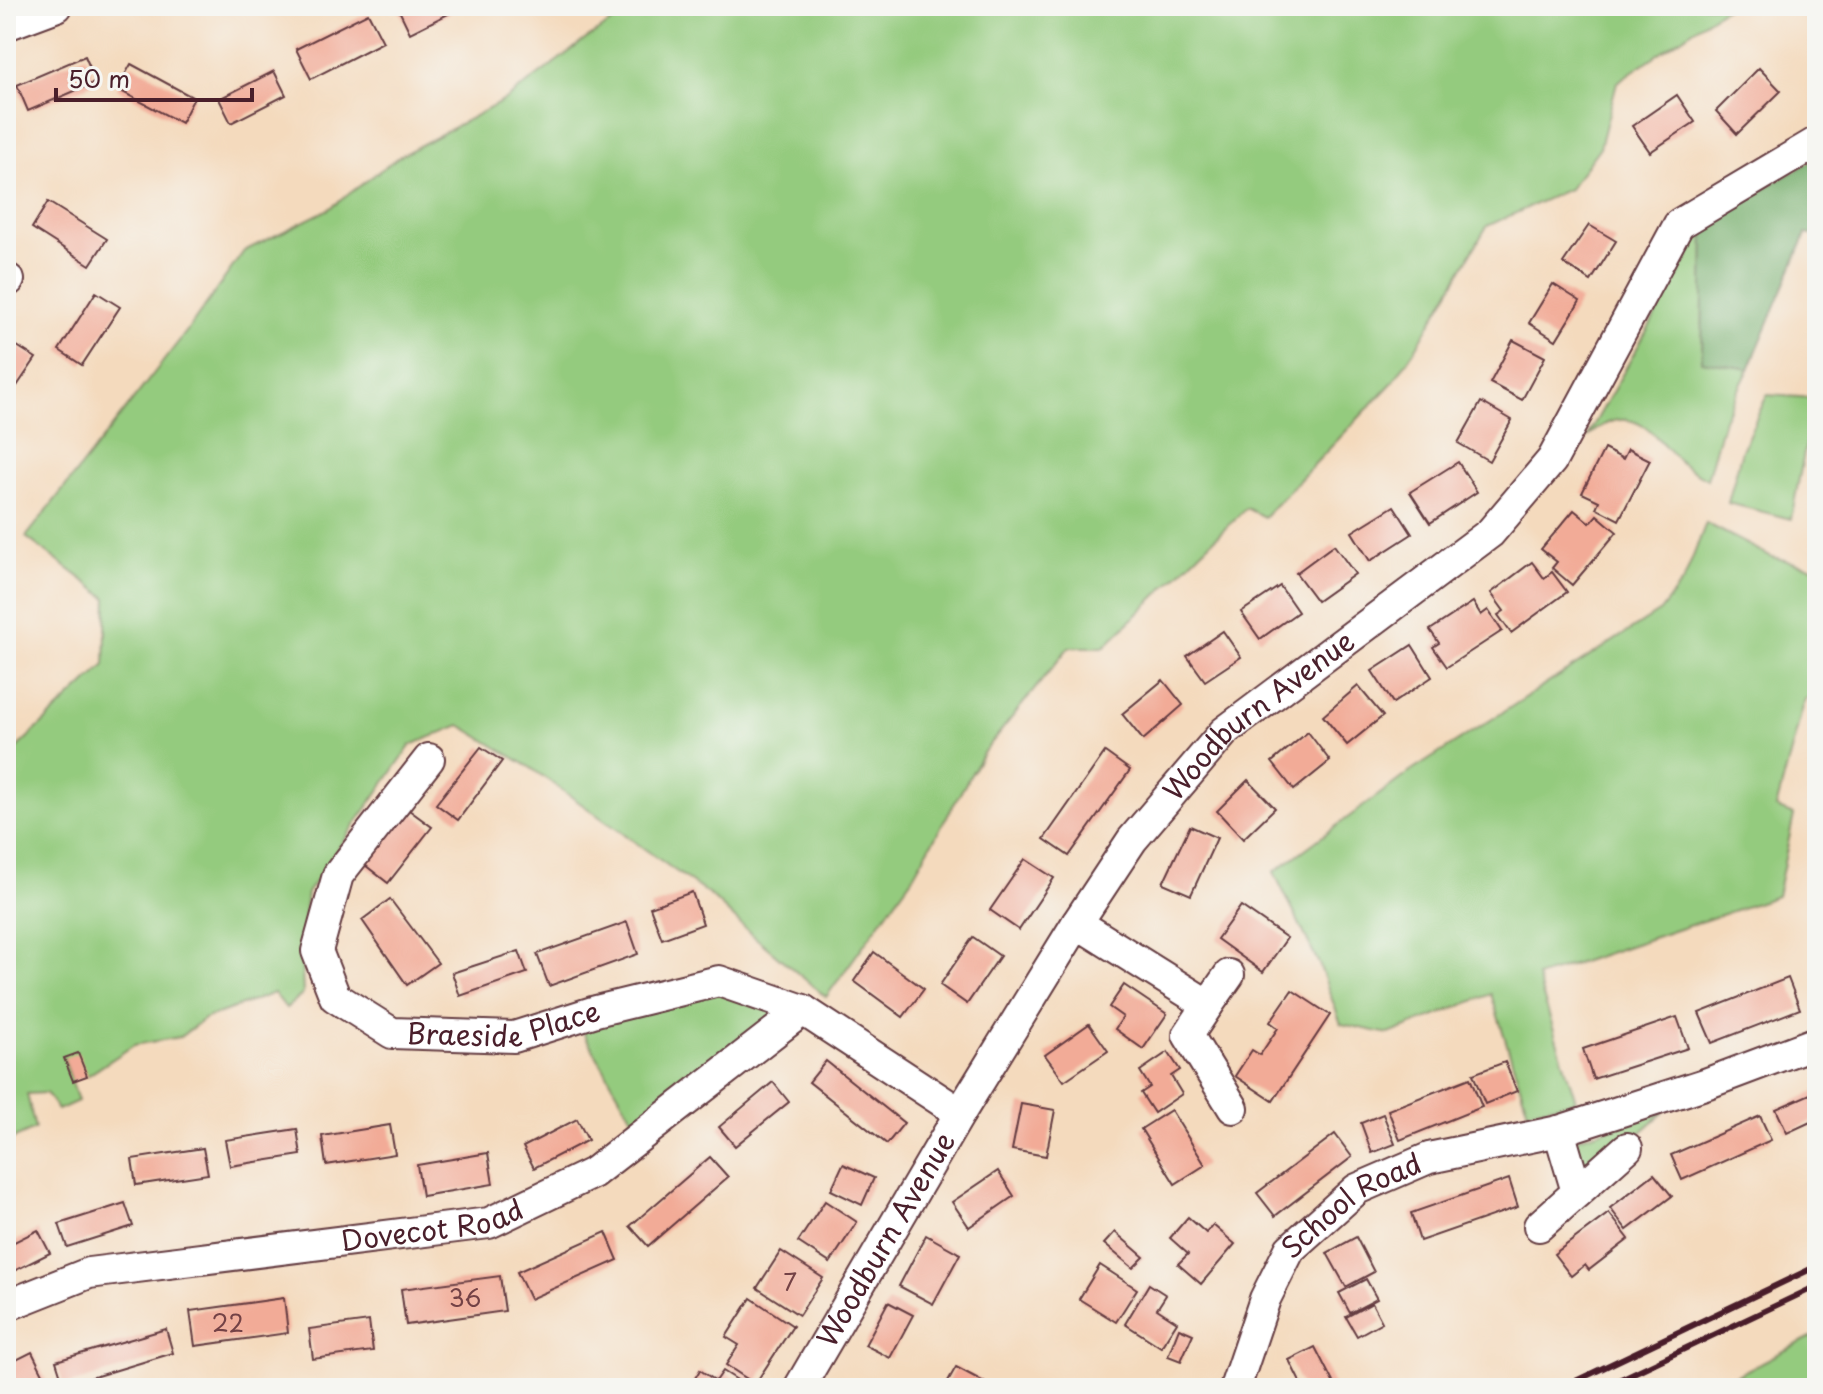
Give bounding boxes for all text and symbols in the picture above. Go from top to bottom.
scale bar [56,52,252,102]
text: 50 m [68,60,130,96]
street label: Woodburn Avenue [1152,619,1363,809]
street label: Braeside Place [406,988,605,1058]
street label: Woodburn Avenue [805,1123,965,1354]
street label: School Road [1270,1141,1428,1268]
street label: Dovecot Road [338,1187,530,1261]
house number: 7 [783,1263,797,1299]
house number: 36 [449,1279,481,1315]
house number: 22 [212,1304,244,1340]

